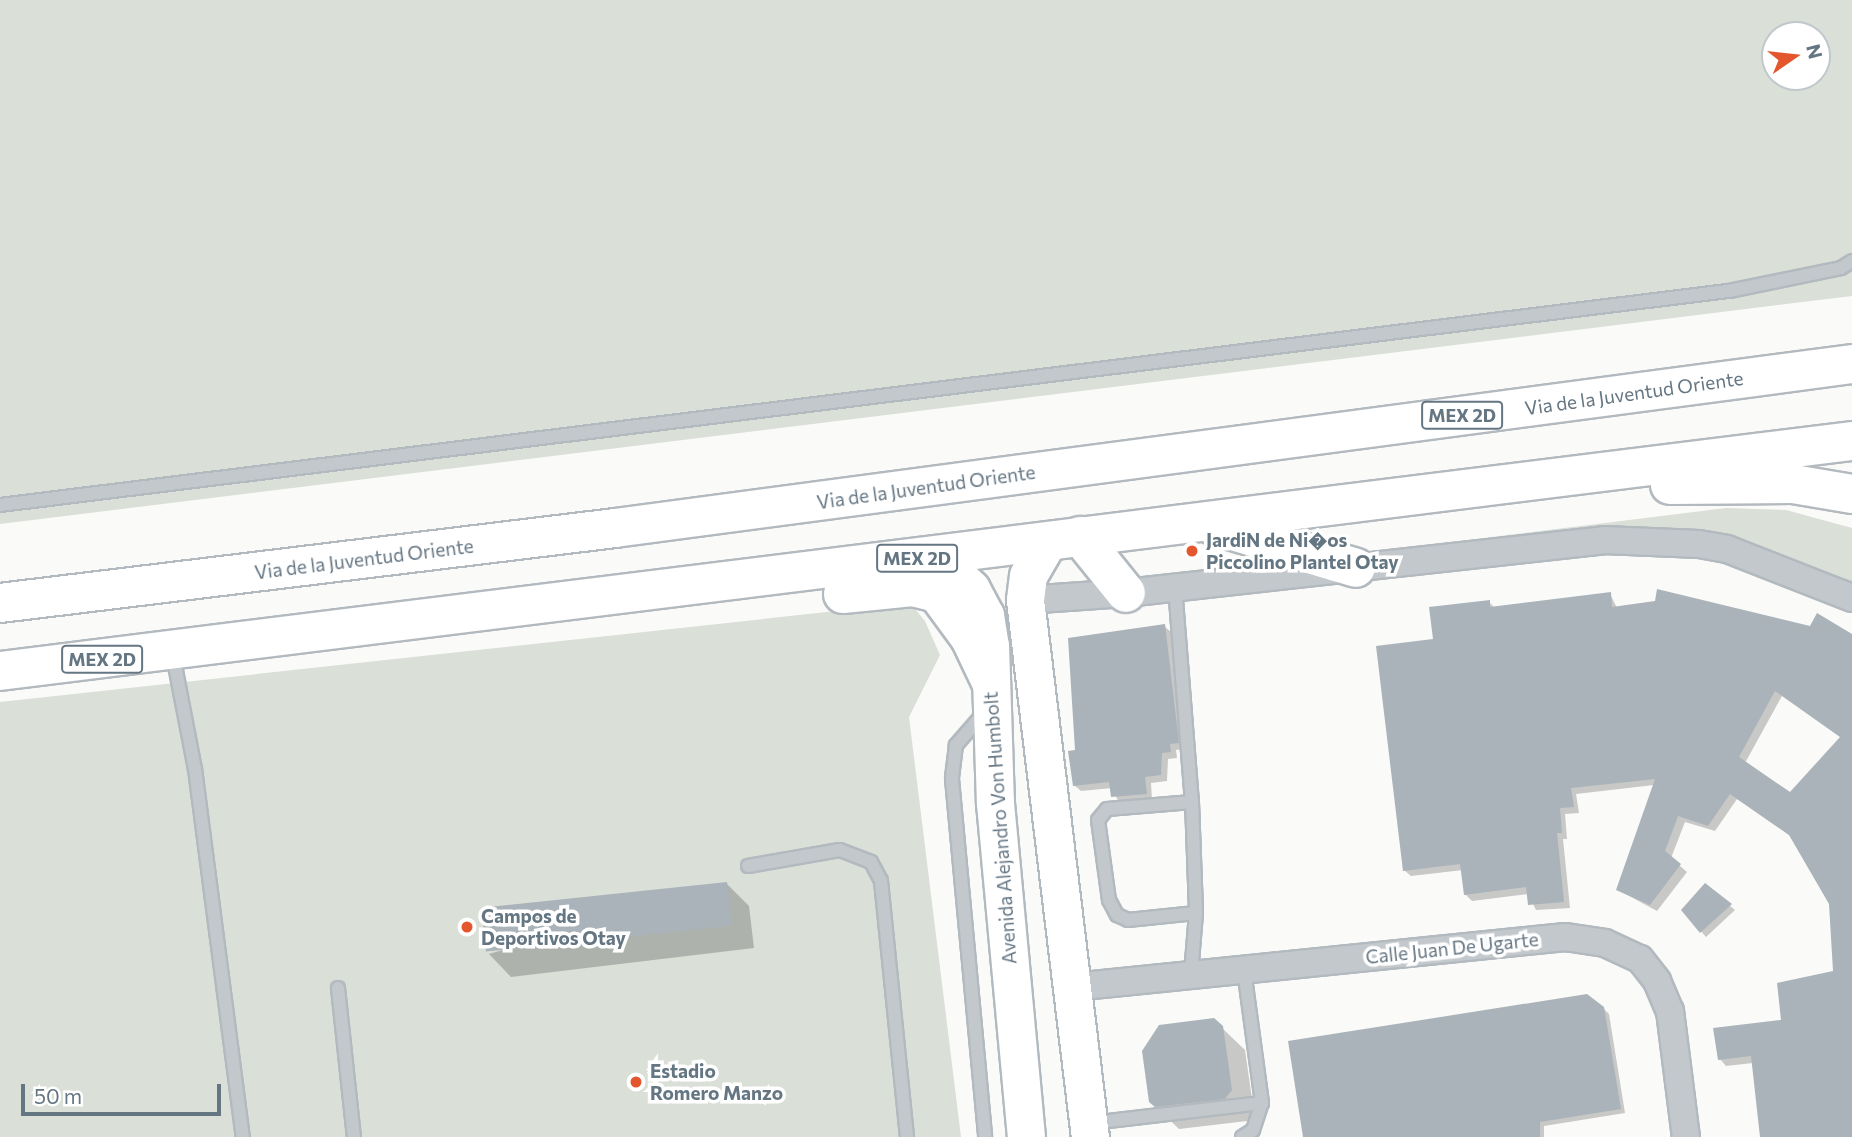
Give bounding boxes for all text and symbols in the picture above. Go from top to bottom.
north arrow [1761,21,1831,91]
text: N [1802,42,1828,61]
street label: Via de la Juventud Oriente [1523,366,1745,420]
road number: MEX 2D [1420,400,1504,430]
street label: Via de la Juventud Oriente [815,460,1037,514]
place label: JardiN de Ni�os Piccolino Plantel Otay [1206,529,1399,573]
street label: Via de la Juventud Oriente [253,534,475,584]
marker: JardiN de Ni�os Piccolino Plantel Otay [1184,543,1200,559]
road number: MEX 2D [875,544,959,572]
road number: MEX 2D [60,644,144,674]
street label: Avenida Alejandro Von Humbolt [979,691,1021,965]
place label: Campos de Deportivos Otay [481,905,626,949]
marker: Campos de Deportivos Otay [459,919,475,935]
street label: Calle Juan De Ugarte [1364,928,1540,968]
place label: Estadio Romero Manzo [650,1060,783,1104]
scale bar [24,1070,224,1114]
marker: Estadio Romero Manzo [628,1074,644,1090]
text: 50 m [34,1083,82,1108]

